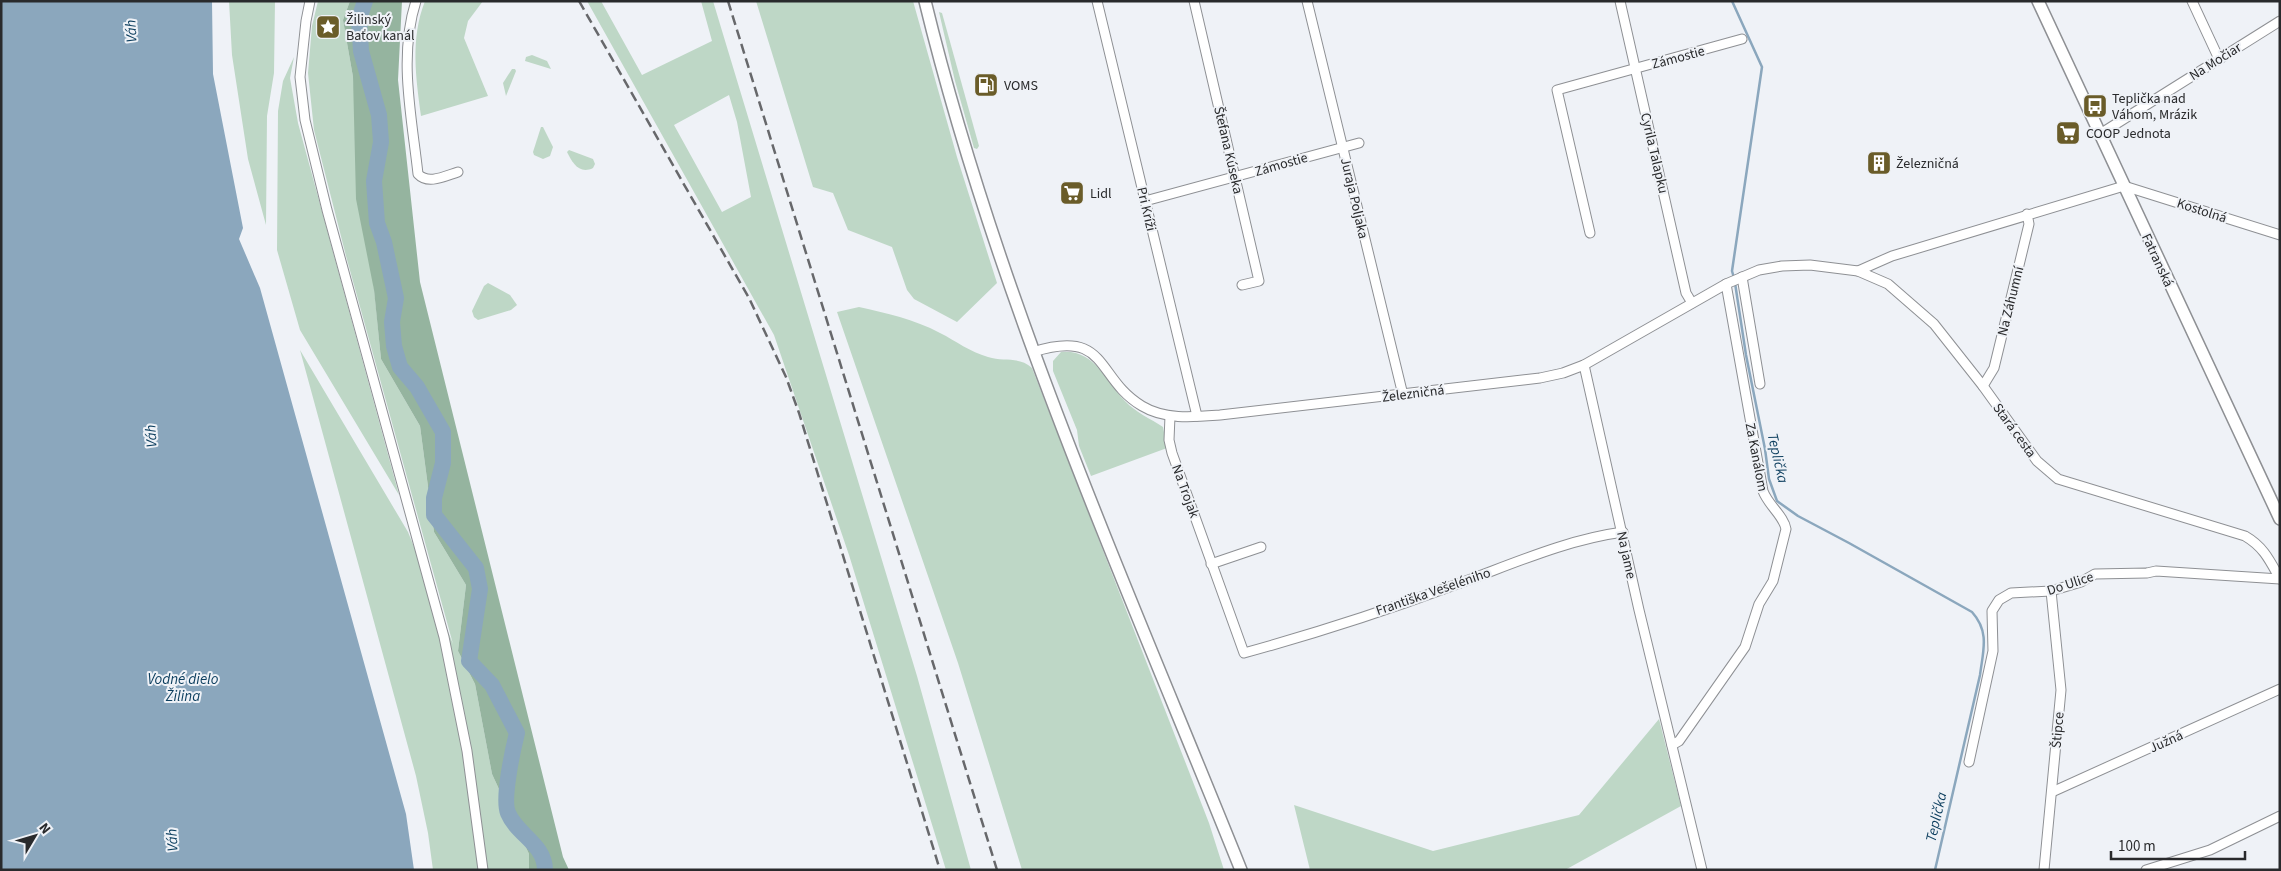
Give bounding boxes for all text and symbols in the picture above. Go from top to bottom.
place label: Žilinský Baťov kanál [346,10,415,46]
place icon: Žilinský Baťov kanál [315,14,341,40]
water label: Váh [120,19,143,43]
street label: Na Močiar [2185,38,2246,86]
street label: Zámostie [1649,41,1707,75]
fuel station icon: VOMS [973,72,999,98]
place label: VOMS [1004,76,1038,96]
place label: Teplička nad Váhom, Mrázik [2112,89,2197,125]
bus stop icon: Teplička nad Váhom, Mrázik [2082,93,2108,119]
street label: Štefana Kúseka [1208,105,1248,196]
street label: Cyrila Talapku [1635,111,1673,196]
supermarket icon: COOP Jednota [2055,120,2081,146]
place label: COOP Jednota [2086,124,2171,144]
street label: Zámostie [1252,148,1310,182]
building icon: Železničná [1866,150,1892,176]
place label: Železničná [1896,154,1959,174]
street label: Juraja Poljaka [1335,156,1373,241]
supermarket icon: Lidl [1059,180,1085,206]
place label: Lidl [1090,184,1112,204]
street label: Pri Kríži [1131,185,1161,233]
street label: Kostolná [2174,193,2229,228]
street label: Fatranská [2136,230,2178,290]
street label: Na Záhumní [1993,264,2029,338]
street label: Železničná [1381,380,1446,408]
street label: Stará cesta [1988,399,2041,462]
street label: Za Kanálom [1740,421,1772,493]
water label: Váh [140,424,163,448]
water label: Teplička [1762,431,1793,485]
street label: Na Trojak [1166,462,1204,521]
street label: Na jame [1611,530,1641,581]
street label: Františka Vešeléniho [1373,563,1493,621]
street label: Do Ulice [2044,567,2096,601]
water label: Vodné dielo Žilina [147,669,219,707]
street label: Štipce [2046,711,2070,749]
street label: Južná [2146,726,2186,758]
water label: Teplička [1921,790,1952,844]
north arrow [10,811,60,861]
text: N [34,819,55,838]
water label: Váh [161,828,184,852]
scale bar [2111,828,2245,860]
text: 100 m [2118,836,2156,857]

